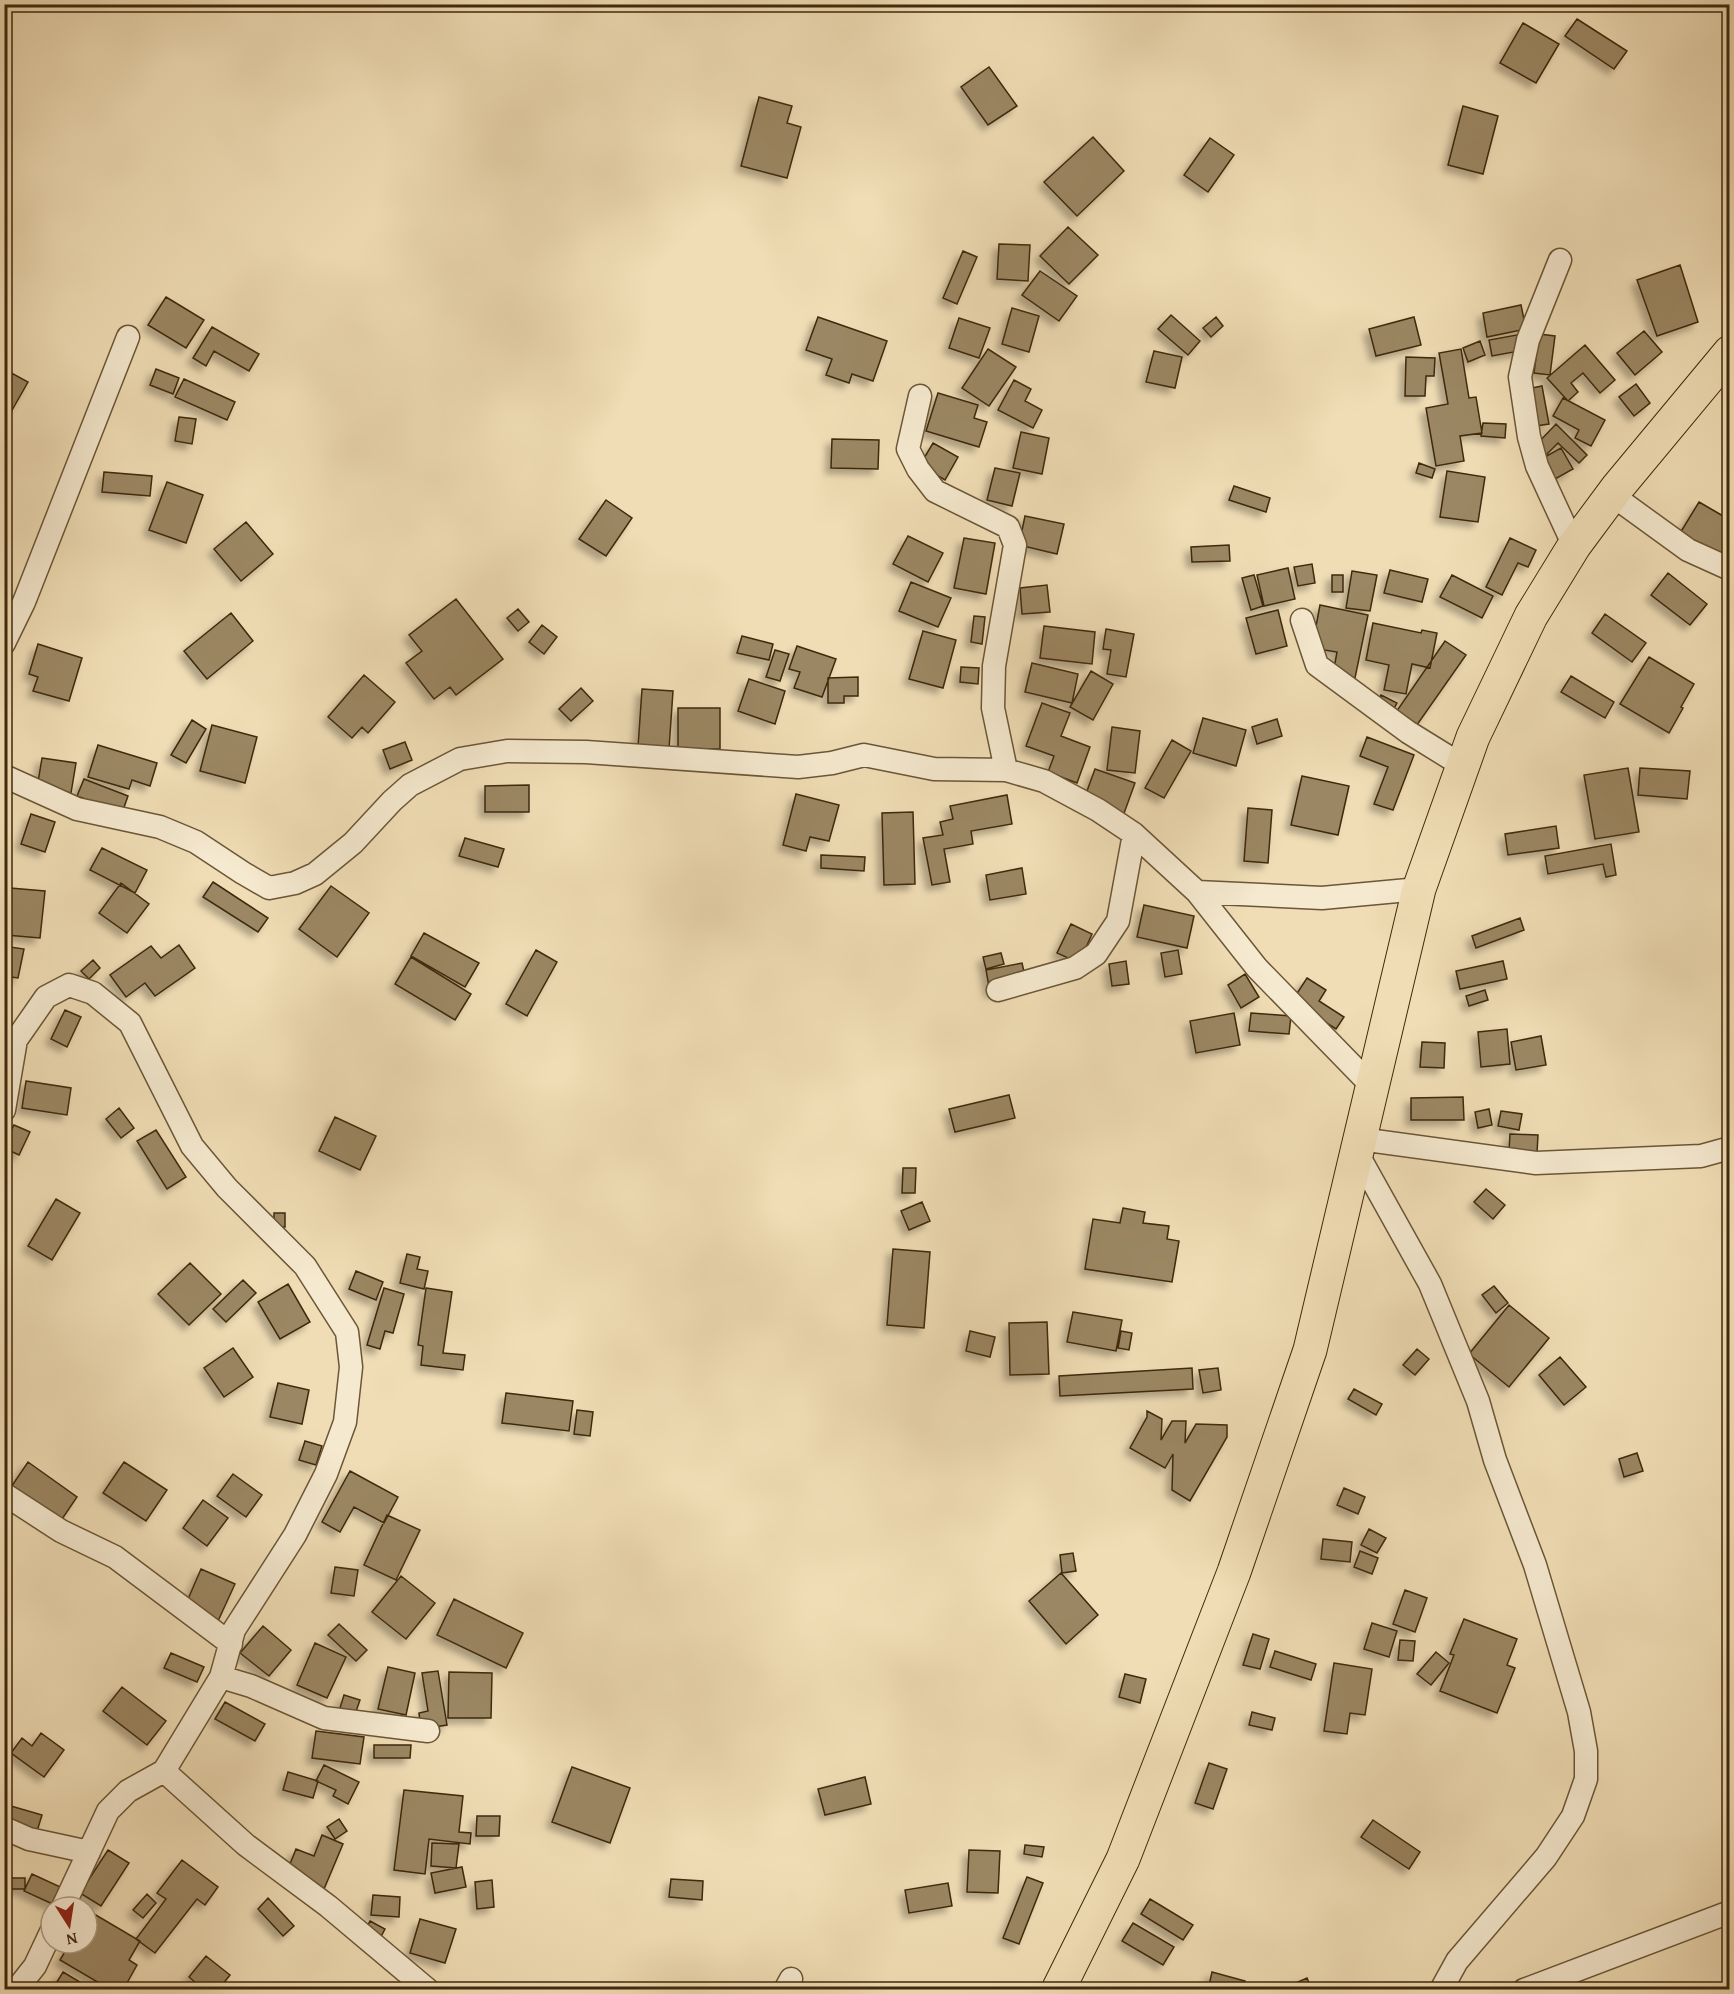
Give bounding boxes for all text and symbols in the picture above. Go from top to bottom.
north arrow [39,1895,99,1955]
text: N [64,1927,80,1953]

